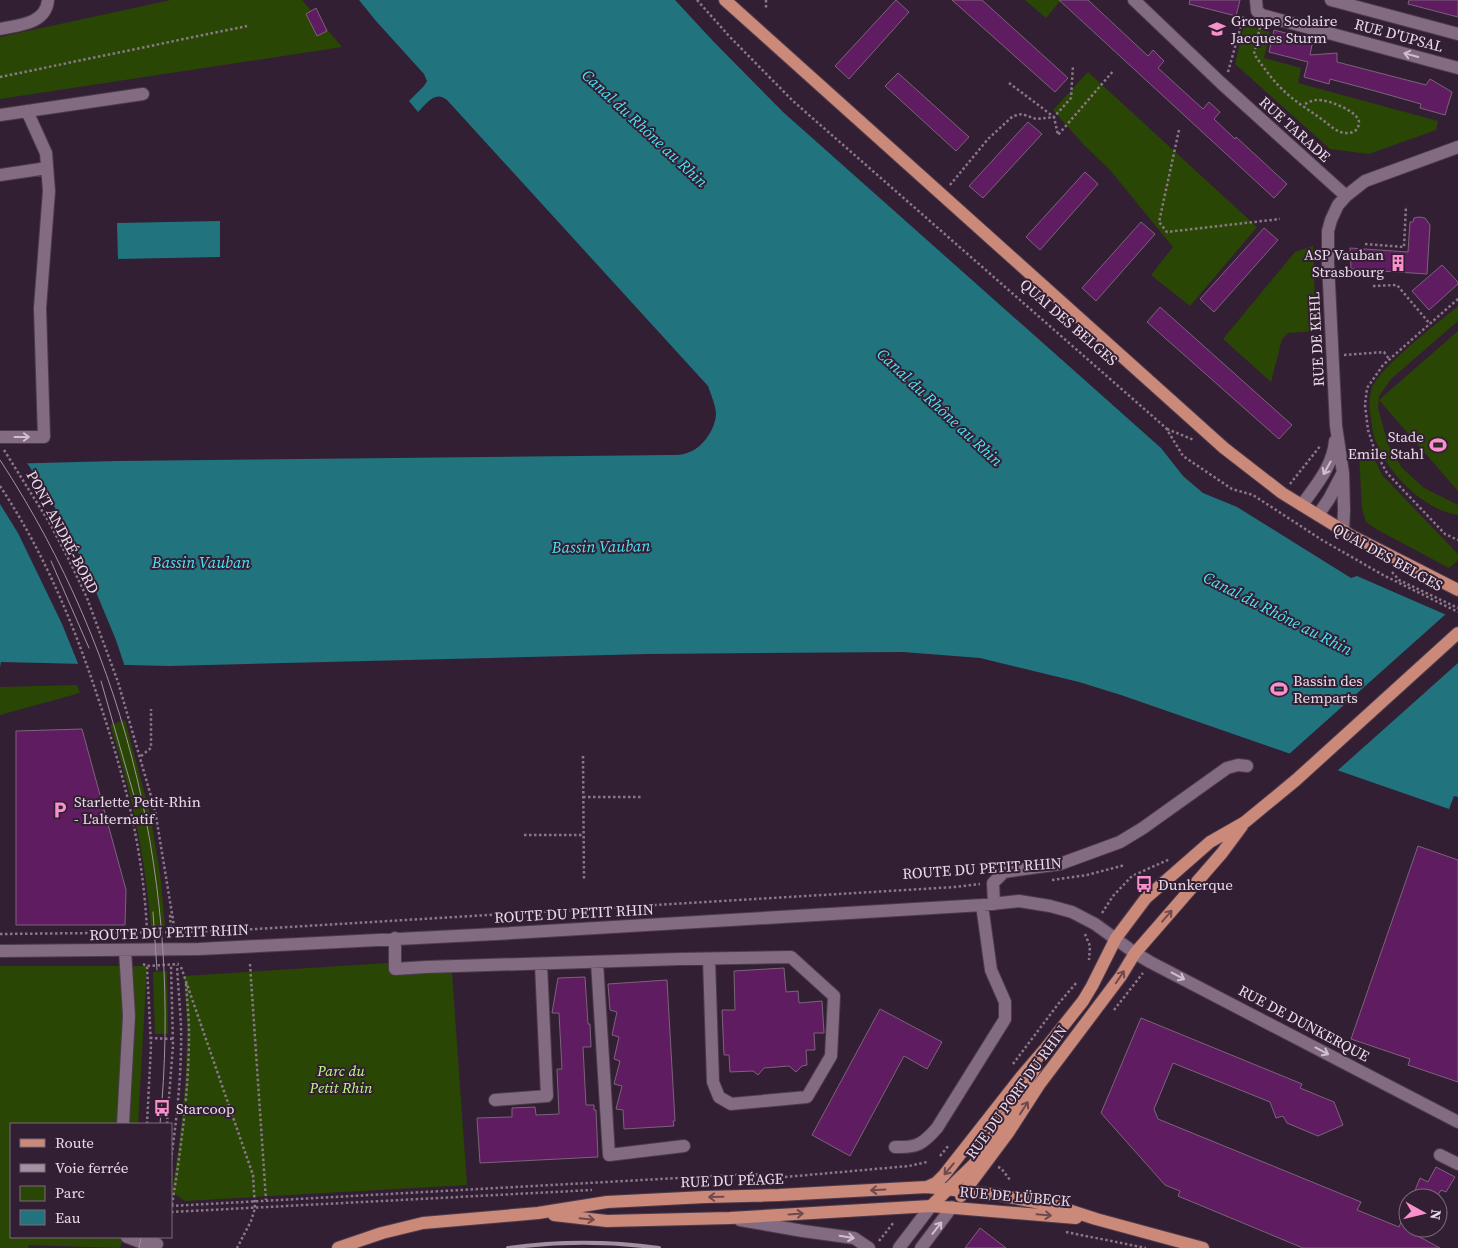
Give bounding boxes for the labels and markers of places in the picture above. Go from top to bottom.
place label: Groupe Scolaire Jacques Sturm [1230,10,1338,48]
school or university icon: Groupe Scolaire Jacques Sturm [1207,19,1227,39]
place label: ASP Vauban Strasbourg [1304,244,1384,282]
building icon: ASP Vauban Strasbourg [1388,253,1408,273]
place label: Stade Emile Stahl [1348,426,1425,464]
sports icon: Stade Emile Stahl [1428,435,1448,455]
place label: Bassin des Remparts [1293,670,1363,708]
sports icon: Bassin des Remparts [1269,679,1289,699]
place label: Starlette Petit-Rhin - L'alternatif [74,791,201,829]
parking icon: Starlette Petit-Rhin - L'alternatif [50,800,70,820]
bus stop icon: Dunkerque [1134,874,1154,894]
place label: Dunkerque [1158,874,1233,895]
bus stop icon: Starcoop [152,1098,172,1118]
place label: Starcoop [176,1098,235,1119]

